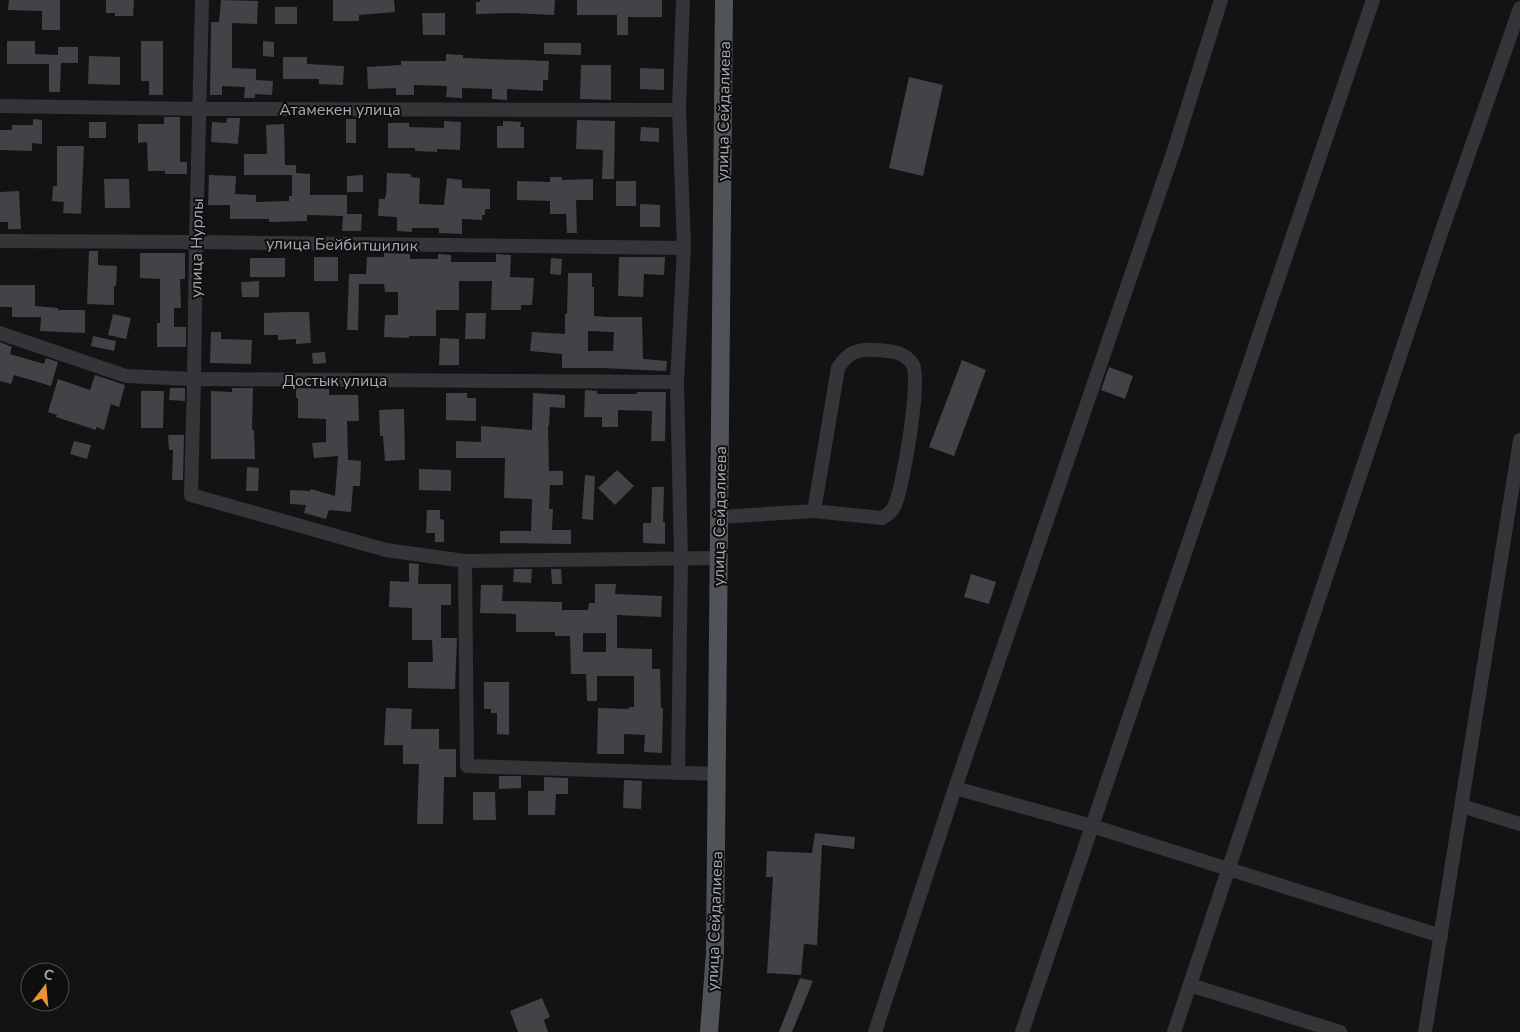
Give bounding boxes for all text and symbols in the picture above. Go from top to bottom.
street label: улица Сейдалиева [712,41,736,181]
street label: Атамекен улица [279,99,401,121]
street label: улица Нурлы [185,198,209,298]
street label: улица Бейбитшилик [266,233,419,257]
street label: Достык улица [282,370,388,392]
street label: улица Сейдалиева [708,446,732,586]
street label: улица Сейдалиева [702,851,728,991]
north arrow [20,962,70,1012]
text: С [41,965,56,986]

